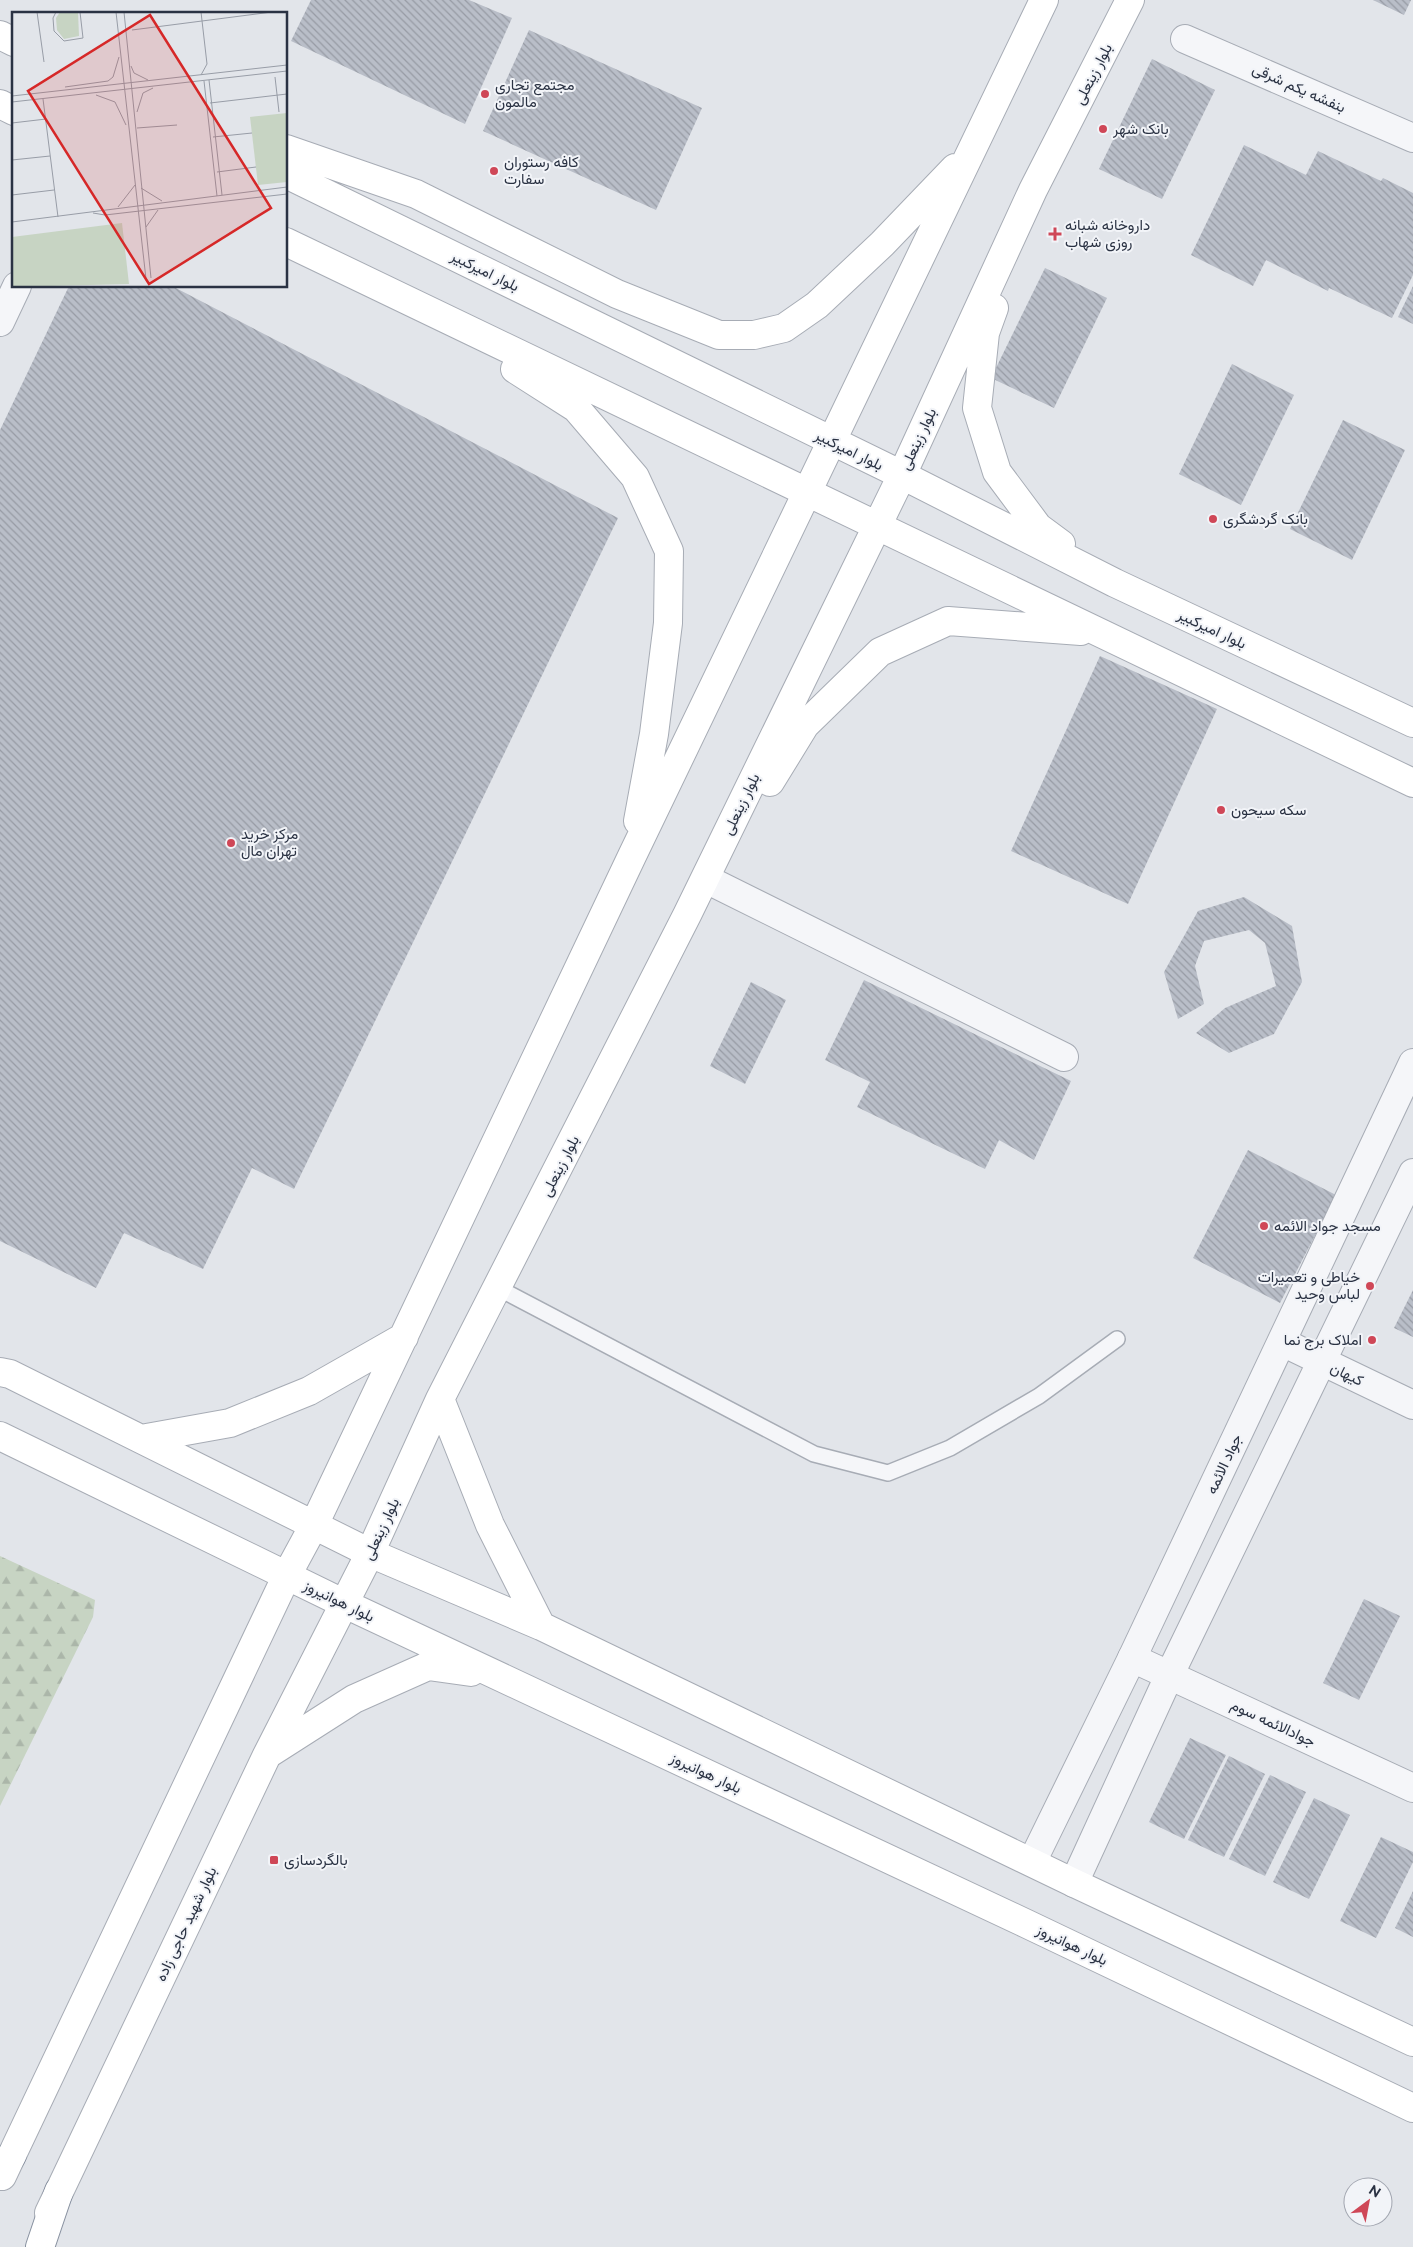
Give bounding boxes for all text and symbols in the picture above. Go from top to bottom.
inset map [12,12,288,288]
street label: بلوار زینعلی [1070,40,1117,108]
street label: بنفشه یکم شرقی [1249,59,1348,117]
place label: مجتمع تجاری مالمون [495,76,575,111]
marker: مجتمع تجاری مالمون [479,88,491,100]
place label: بانک شهر [1112,120,1169,138]
marker: بانک شهر [1097,123,1109,135]
place label: کافه رستوران سفارت [504,153,579,188]
marker: کافه رستوران سفارت [488,165,500,177]
place label: داروخانه شبانه روزی شهاب [1065,216,1150,252]
marker: داروخانه شبانه روزی شهاب [1049,228,1061,240]
street label: بلوار امیرکبیر [447,246,522,295]
street label: بلوار زینعلی [896,405,941,473]
street label: بلوار امیرکبیر [811,425,886,474]
place label: بانک گردشگری [1223,510,1308,529]
marker: بانک گردشگری [1207,513,1219,525]
street label: بلوار امیرکبیر [1174,605,1249,653]
street label: بلوار زینعلی [718,770,765,838]
place label: سکه سیحون [1231,801,1307,819]
marker: سکه سیحون [1215,804,1227,816]
place label: مرکز خرید تهران مال [241,825,298,860]
marker: مرکز خرید تهران مال [225,837,237,849]
street label: بلوار زینعلی [537,1132,584,1200]
place label: مسجد جواد الائمه [1274,1217,1381,1235]
marker: مسجد جواد الائمه [1258,1220,1270,1232]
place label: خیاطی و تعمیرات لباس وحید [1258,1268,1360,1304]
marker: خیاطی و تعمیرات لباس وحید [1364,1280,1376,1292]
place label: املاک برج نما [1284,1331,1362,1351]
marker: املاک برج نما [1366,1334,1378,1346]
street label: کیهان [1328,1358,1367,1390]
street label: جواد الائمه [1202,1431,1246,1497]
street label: بلوار زینعلی [359,1495,404,1563]
street label: بلوار هوانیروز [300,1576,377,1626]
street label: جوادالائمه سوم [1227,1695,1318,1751]
street label: بلوار هوانیروز [667,1748,744,1797]
place label: بالگردسازی [284,1851,348,1870]
marker: بالگردسازی [268,1854,280,1866]
street label: بلوار شهید حاجی زاده [152,1864,221,1985]
street label: بلوار هوانیروز [1033,1920,1110,1969]
north arrow [1343,2177,1393,2227]
text: N [1366,2181,1384,2201]

